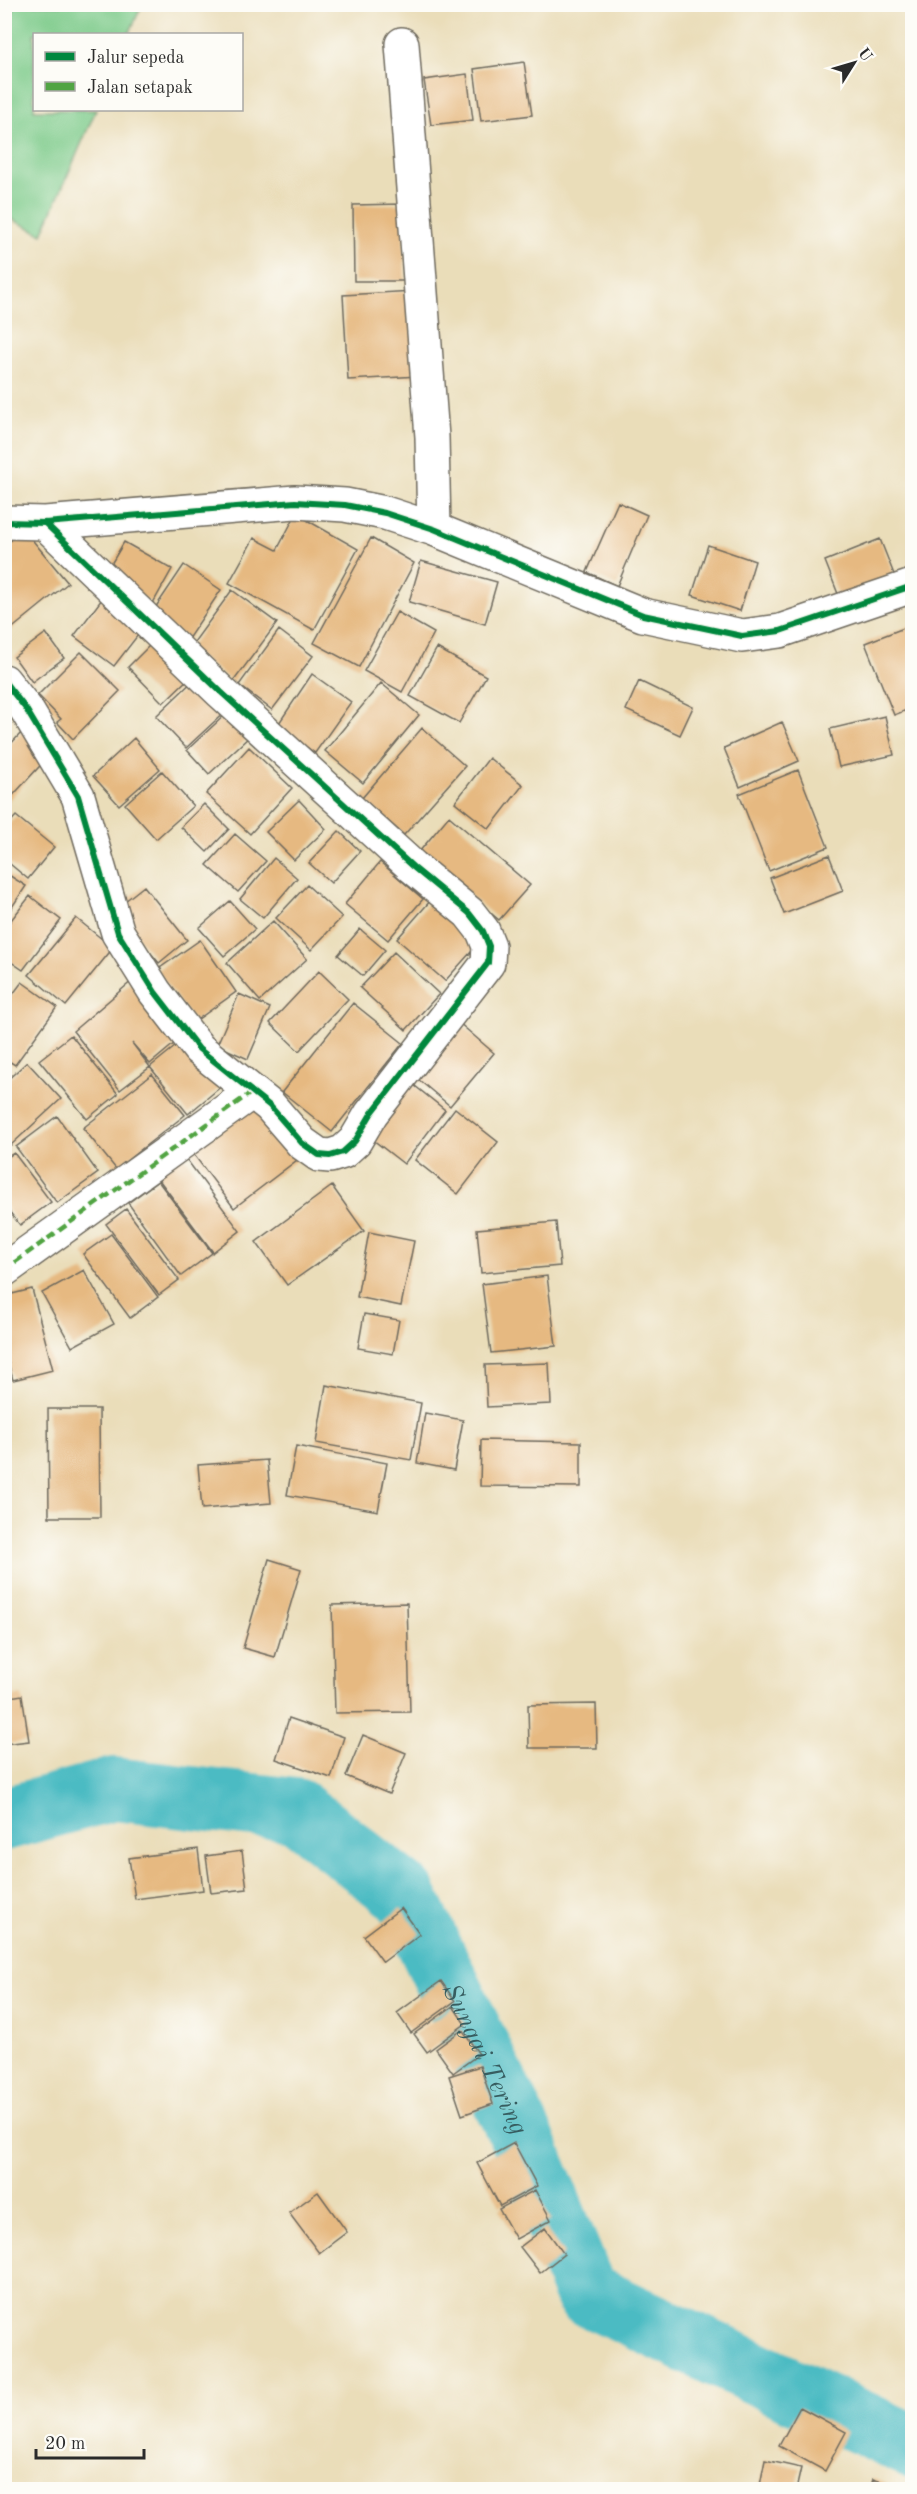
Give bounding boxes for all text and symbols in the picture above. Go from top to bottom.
legend [33,33,243,111]
north arrow [824,33,884,93]
text: U [854,45,875,65]
text: Jalur sepeda [87,49,185,67]
text: Jalan setapak [87,79,193,97]
water label: Sungai Tering [437,1980,532,2139]
scale bar [36,2422,144,2460]
text: 20 m [45,2435,85,2453]

